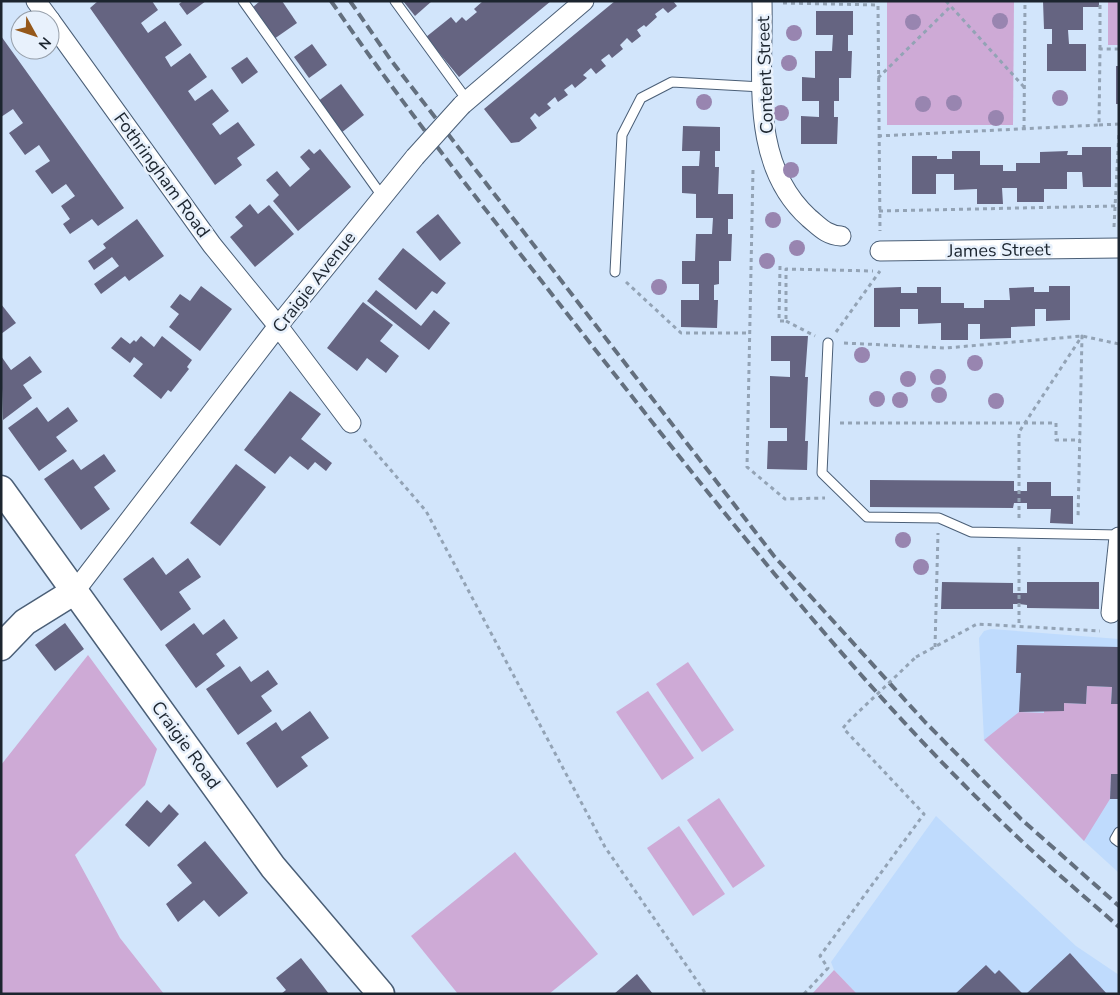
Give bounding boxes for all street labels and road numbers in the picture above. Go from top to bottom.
street label: Content Street [751,15,779,134]
street label: Fothringham Road [108,108,216,242]
street label: Craigie Avenue [267,226,361,338]
street label: James Street [946,237,1051,263]
street label: Craigie Road [146,696,226,794]

